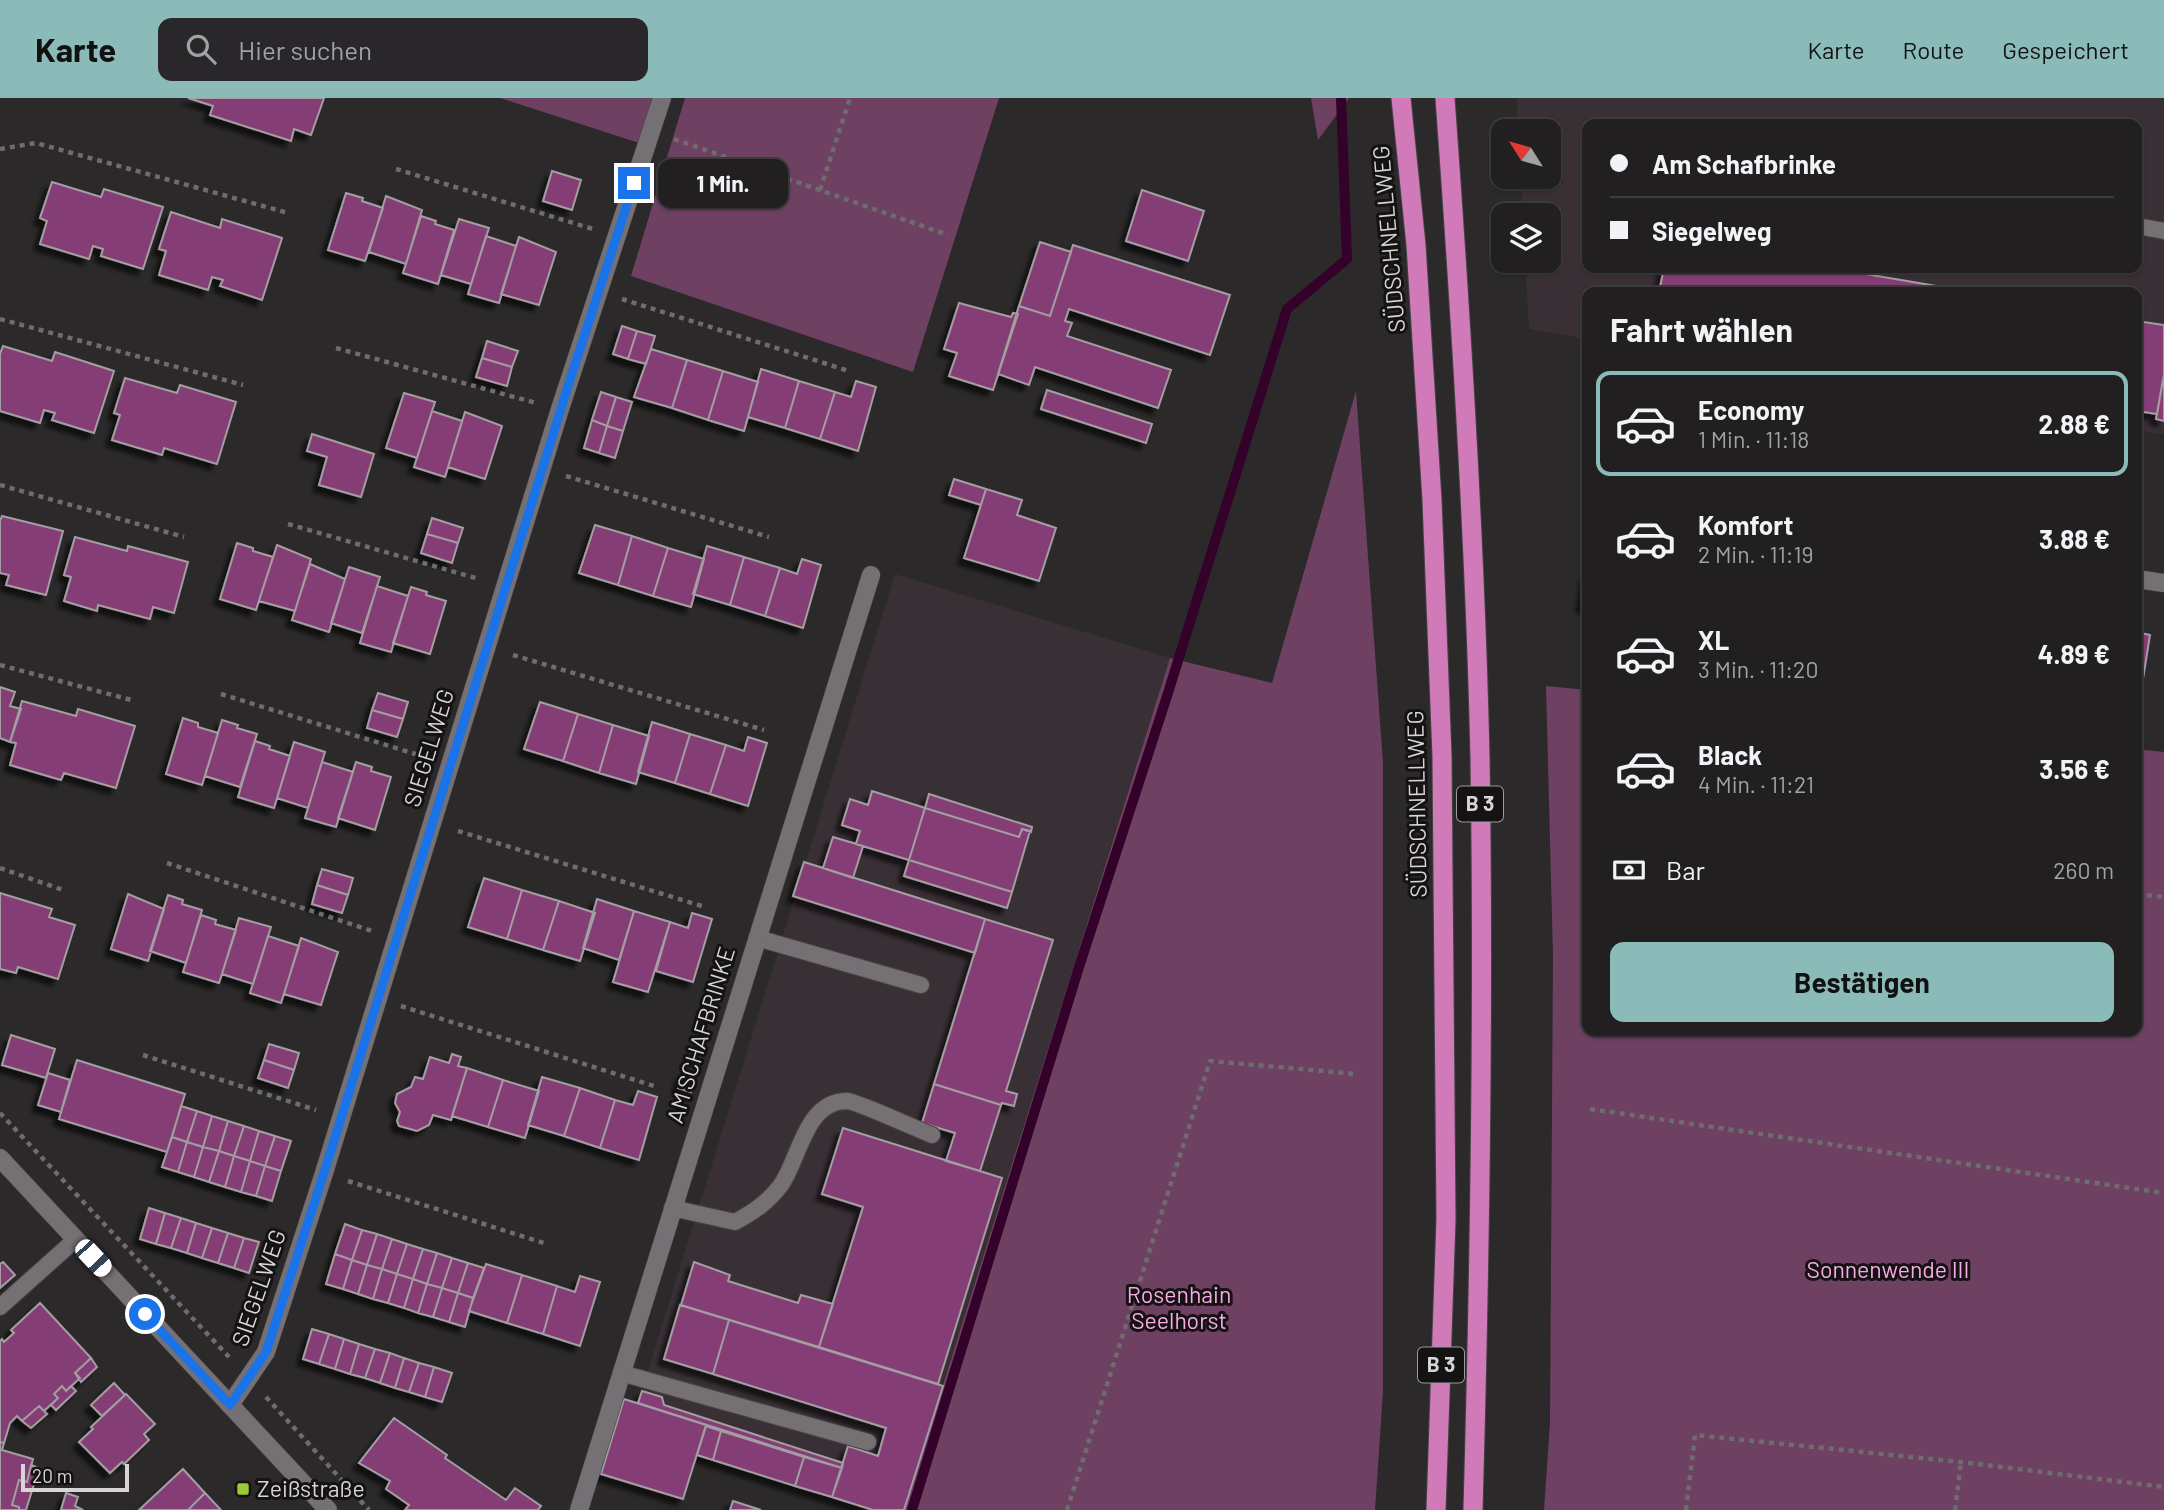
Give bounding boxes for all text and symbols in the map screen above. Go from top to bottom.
search box [158,18,648,81]
text: Karte [35,29,116,69]
icon: search [182,30,220,68]
text: Hier suchen [238,34,372,65]
text: Karte [1807,35,1865,64]
text: Route [1903,35,1964,64]
text: Gespeichert [2002,35,2129,64]
north arrow [1491,119,1561,189]
map controls [1491,119,1561,273]
street label: SÜDSCHNELLWEG [1366,144,1410,334]
text: Am Schafbrinke [1652,148,1836,179]
callout: 1 Min. [658,158,788,208]
route end [618,167,650,199]
text: 1 Min. [696,169,750,197]
button: layers [1491,203,1561,273]
text: Siegelweg [1652,215,1771,246]
text: Fahrt wählen [1610,310,1793,348]
icon: car [1614,392,1677,455]
text: Economy [1698,394,1804,425]
text: 2.88 € [2039,408,2110,439]
text: 1 Min. · 11:18 [1698,425,1809,453]
icon: car [1614,507,1677,570]
text: Komfort [1698,509,1793,540]
text: 3.88 € [2039,523,2110,554]
text: 2 Min. · 11:19 [1698,540,1814,568]
icon: car [1614,622,1677,685]
text: XL [1698,624,1729,655]
text: 4.89 € [2038,638,2110,669]
text: 3 Min. · 11:20 [1698,655,1818,683]
street label: SIEGELWEG [397,685,459,810]
street label: SÜDSCHNELLWEG [1400,710,1432,898]
icon: car [1614,737,1677,800]
text: Black [1698,739,1762,770]
text: 3.56 € [2039,753,2110,784]
text: 4 Min. · 11:21 [1698,770,1814,798]
road number: B 3 [1457,786,1503,822]
icon: cash [1610,851,1648,889]
text: Bar [1666,854,1705,885]
text: 260 m [2053,856,2114,884]
button: Bestätigen [1610,942,2114,1022]
street label: AM SCHAFBRINKE [660,943,740,1126]
street label: SIEGELWEG [225,1226,291,1350]
car [71,1235,116,1281]
park label: Sonnenwende III [1806,1255,1970,1283]
park label: Rosenhain Seelhorst [1127,1280,1231,1334]
route start [129,1298,161,1330]
road number: B 3 [1418,1348,1464,1382]
scale bar [21,1461,130,1493]
text: 20 m [32,1464,72,1487]
place label: Zeißstraße [257,1474,365,1502]
marker: Zeißstraße [235,1481,251,1497]

